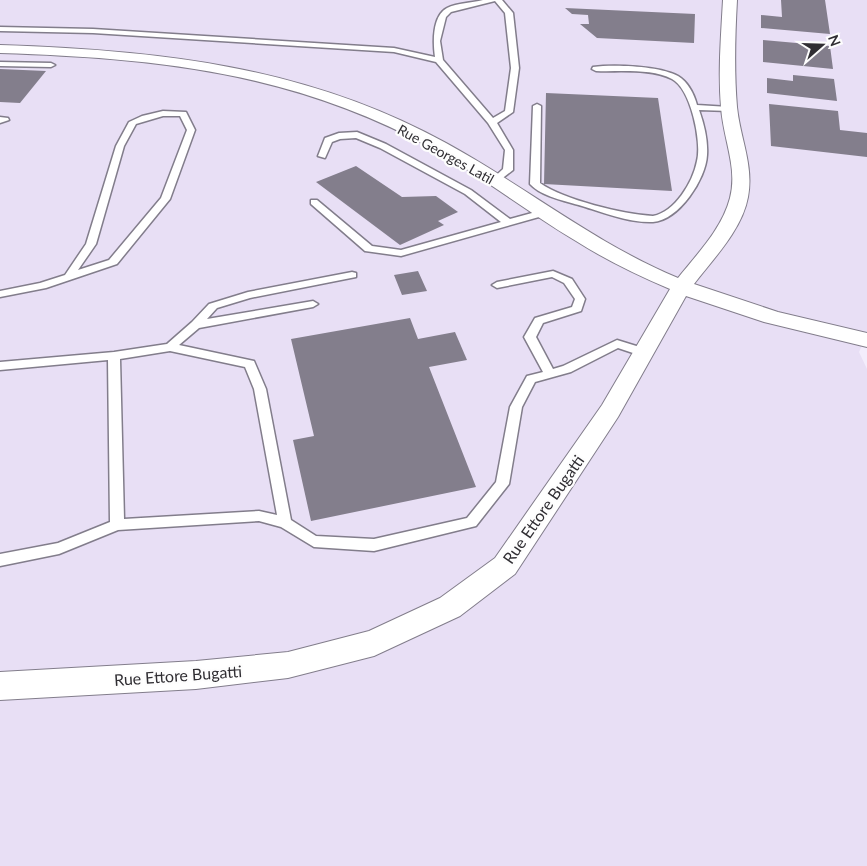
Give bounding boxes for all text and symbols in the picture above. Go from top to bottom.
north arrow [797,20,847,70]
text: N [825,32,845,48]
street label: Rue Georges Latil [395,120,497,188]
street label: Rue Ettore Bugatti [498,451,588,567]
street label: Rue Ettore Bugatti [113,661,243,689]

